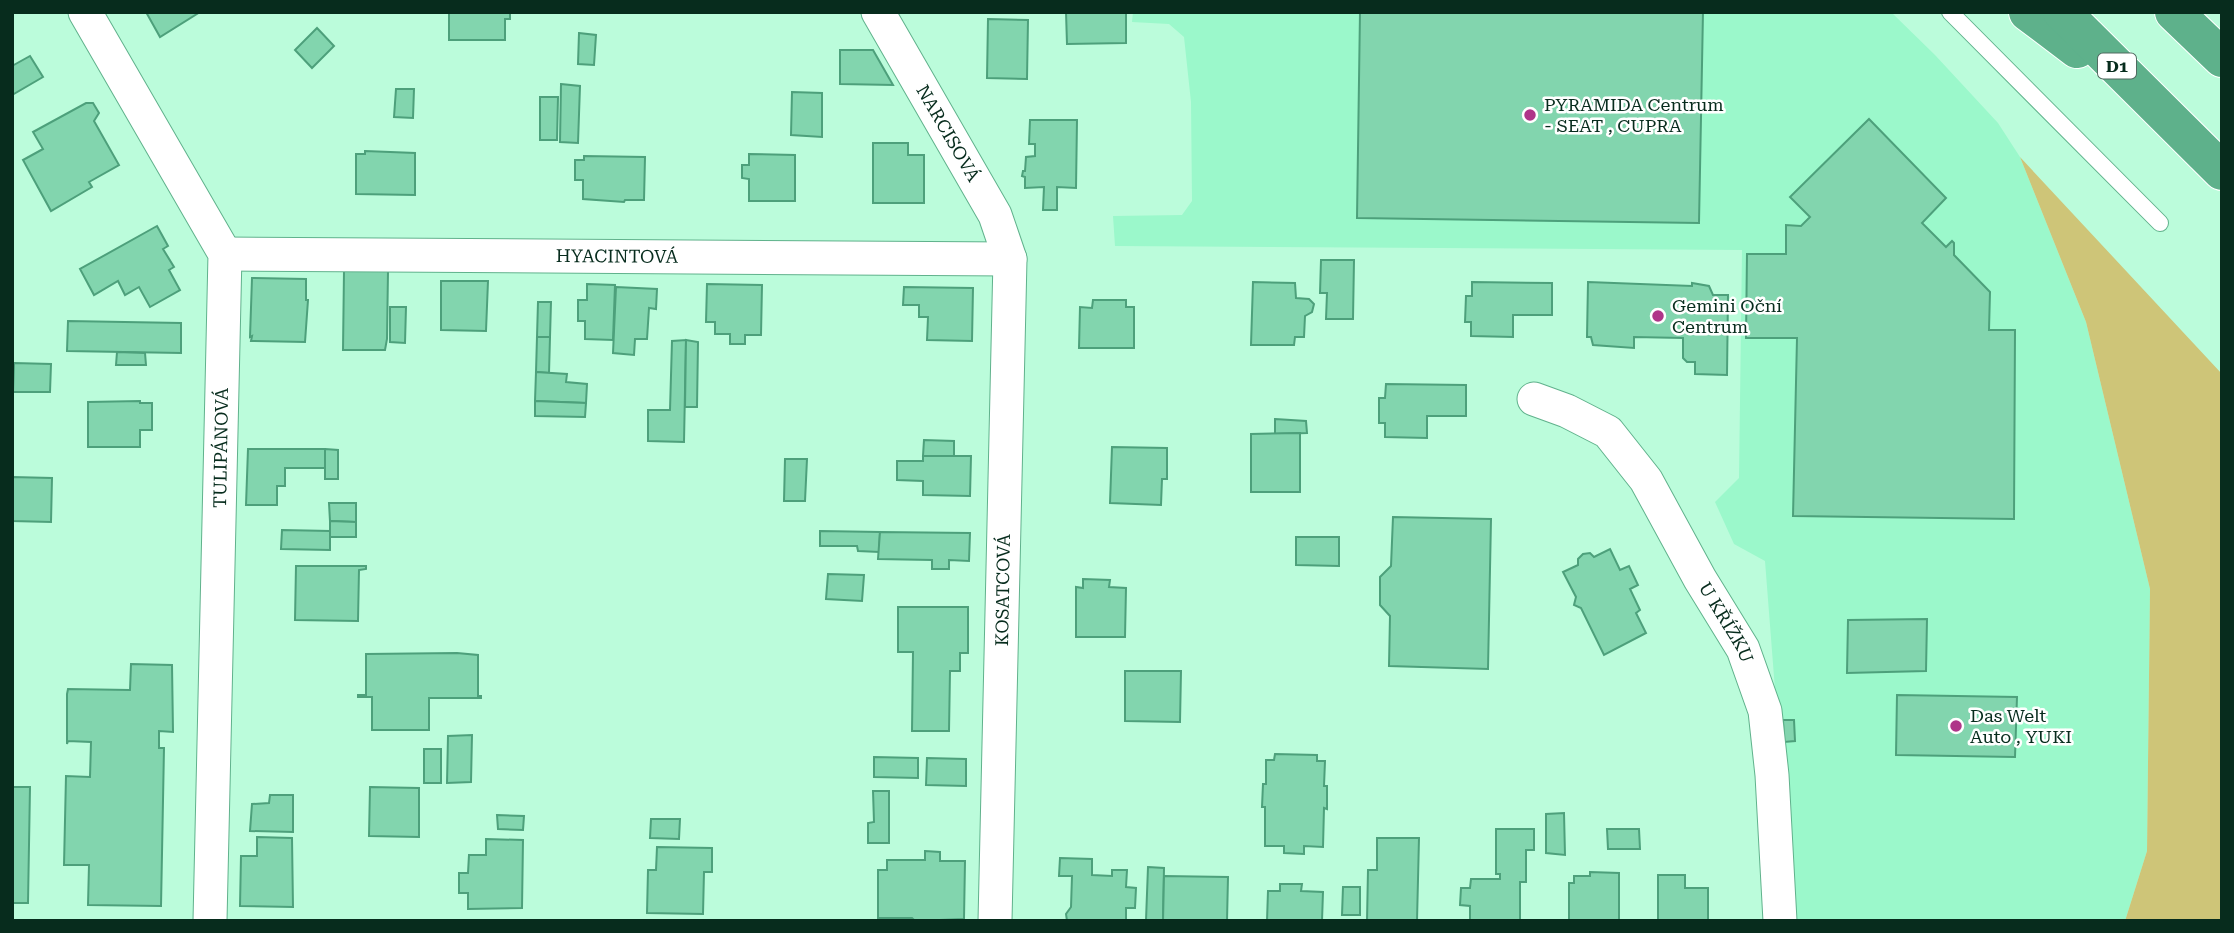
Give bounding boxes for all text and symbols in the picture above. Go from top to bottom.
road number: D1 [2098,54,2136,78]
street label: NARCISOVÁ [912,81,985,185]
place label: PYRAMIDA Centrum - SEAT , CUPRA [1544,94,1724,136]
marker: PYRAMIDA Centrum - SEAT , CUPRA [1522,107,1538,123]
street label: HYACINTOVÁ [556,245,679,267]
place label: Gemini Oční Centrum [1672,295,1782,337]
marker: Gemini Oční Centrum [1650,308,1666,324]
street label: TULIPÁNOVÁ [209,387,232,508]
street label: KOSATCOVÁ [991,533,1014,646]
street label: U KŘÍŽKU [1695,578,1758,665]
place label: Das Welt Auto , YUKI [1970,705,2072,747]
marker: Das Welt Auto , YUKI [1948,718,1964,734]

